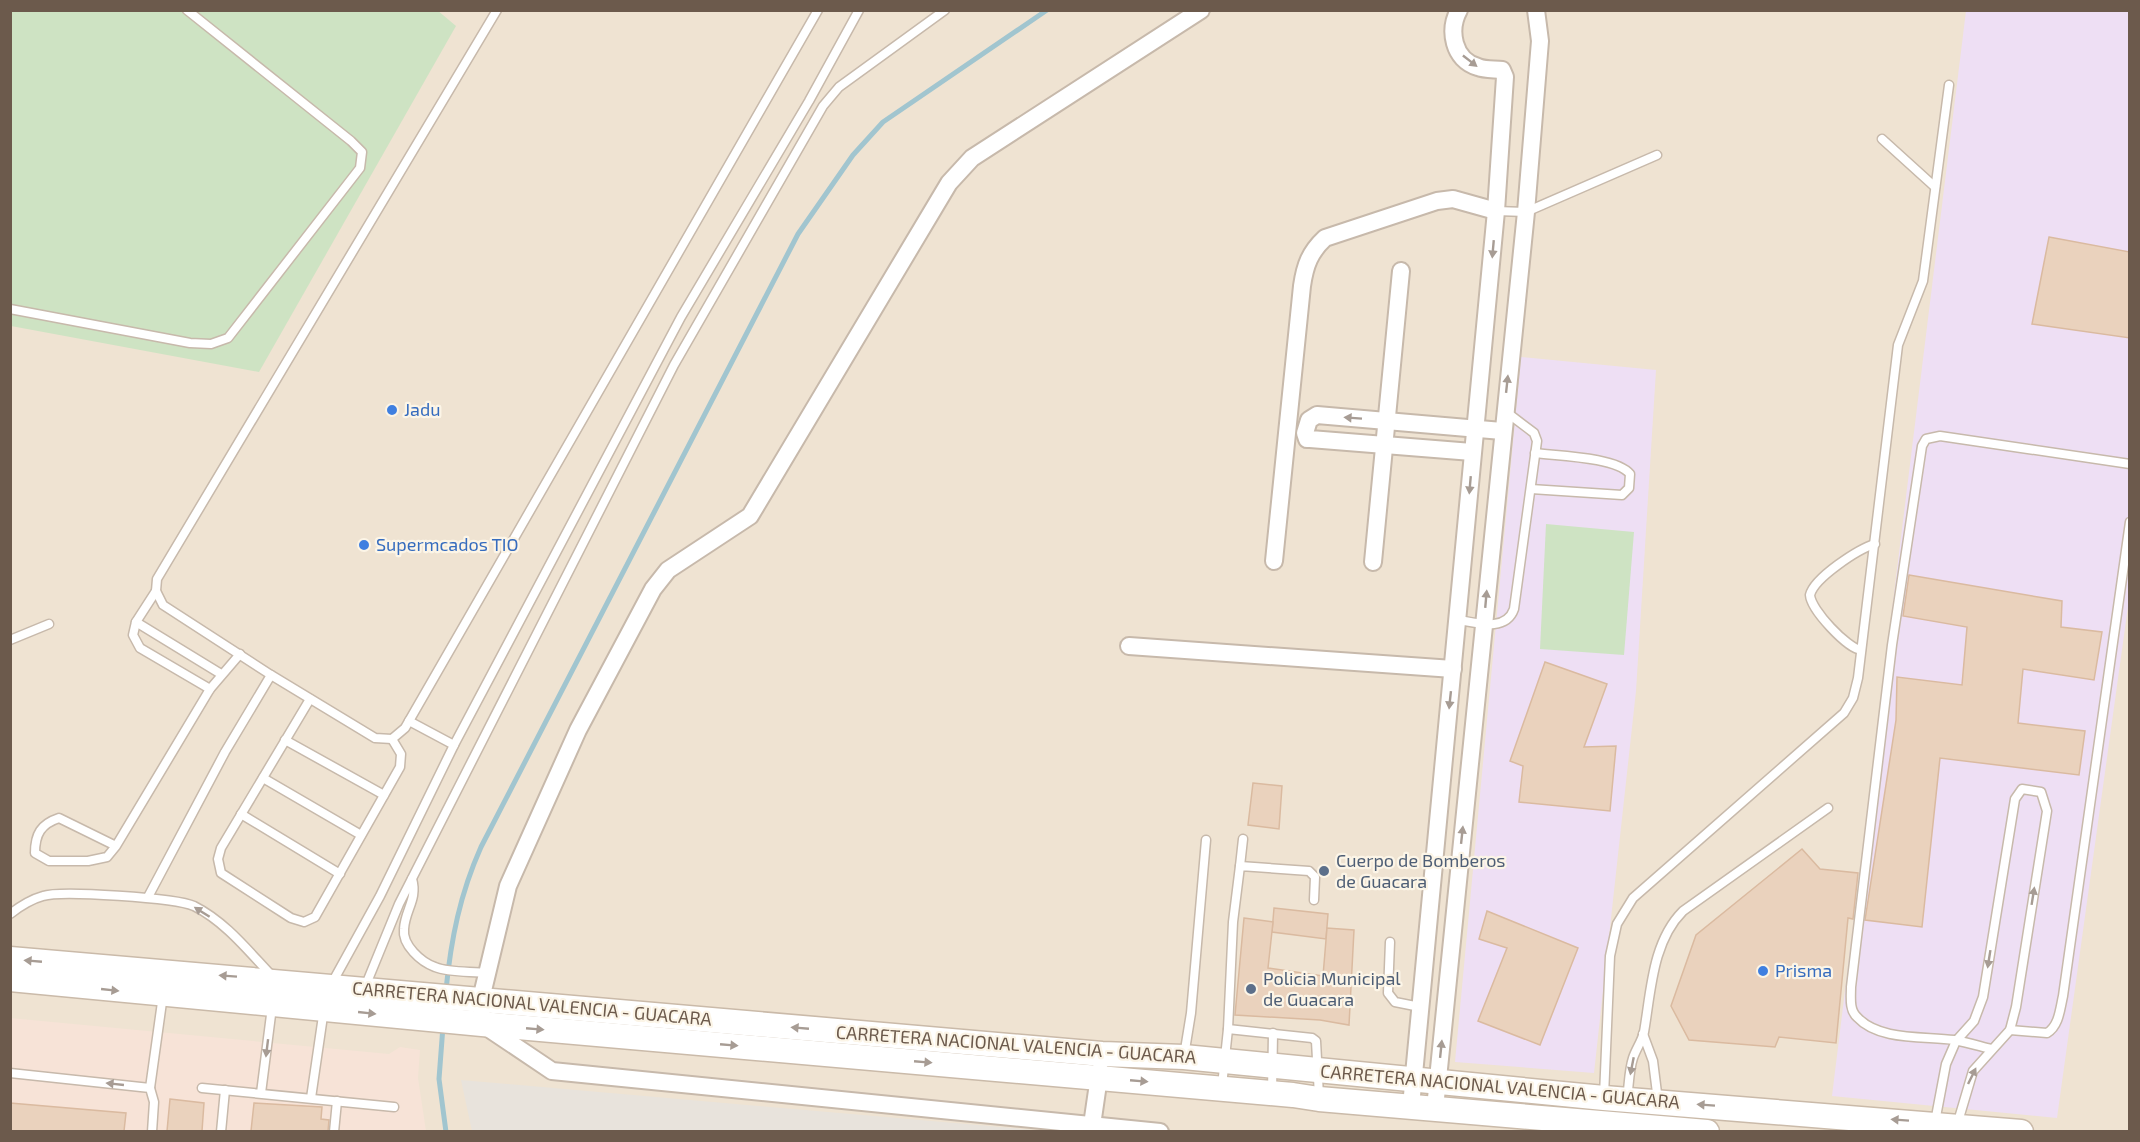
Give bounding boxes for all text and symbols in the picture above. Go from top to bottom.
one-way arrow [1462,55,1478,67]
one-way arrow [1488,240,1498,259]
one-way arrow [1503,374,1512,393]
place label: Jadu [404,398,441,420]
marker: Jadu [385,403,399,417]
one-way arrow [1343,413,1362,423]
one-way arrow [1465,475,1474,494]
place label: Supermcados TIO [376,533,519,555]
marker: Supermcados TIO [357,538,371,552]
one-way arrow [1481,589,1491,608]
one-way arrow [1445,691,1455,710]
one-way arrow [1457,825,1467,844]
place label: Cuerpo de Bomberos de Guacara [1336,849,1506,892]
marker: Cuerpo de Bomberos de Guacara [1317,864,1331,878]
one-way arrow [2029,887,2038,906]
one-way arrow [194,906,210,917]
one-way arrow [1985,950,1994,969]
one-way arrow [24,956,43,966]
place label: Prisma [1775,959,1832,981]
marker: Prisma [1756,964,1770,978]
place label: Policia Municipal de Guacara [1263,967,1401,1010]
one-way arrow [218,971,237,981]
street label: CARRETERA NACIONAL VALENCIA - GUACARA [351,976,714,1030]
marker: Policia Municipal de Guacara [1244,982,1258,996]
one-way arrow [101,985,120,994]
one-way arrow [358,1008,377,1018]
street label: CARRETERA NACIONAL VALENCIA - GUACARA [835,1020,1198,1068]
one-way arrow [791,1023,810,1033]
one-way arrow [525,1024,544,1033]
one-way arrow [262,1039,271,1058]
one-way arrow [720,1040,739,1050]
one-way arrow [1436,1040,1445,1059]
one-way arrow [914,1057,933,1067]
one-way arrow [1627,1057,1636,1076]
street label: CARRETERA NACIONAL VALENCIA - GUACARA [1319,1059,1682,1113]
one-way arrow [1968,1067,1977,1084]
one-way arrow [1129,1076,1148,1086]
one-way arrow [105,1079,124,1089]
one-way arrow [1696,1100,1715,1110]
one-way arrow [1891,1115,1910,1125]

